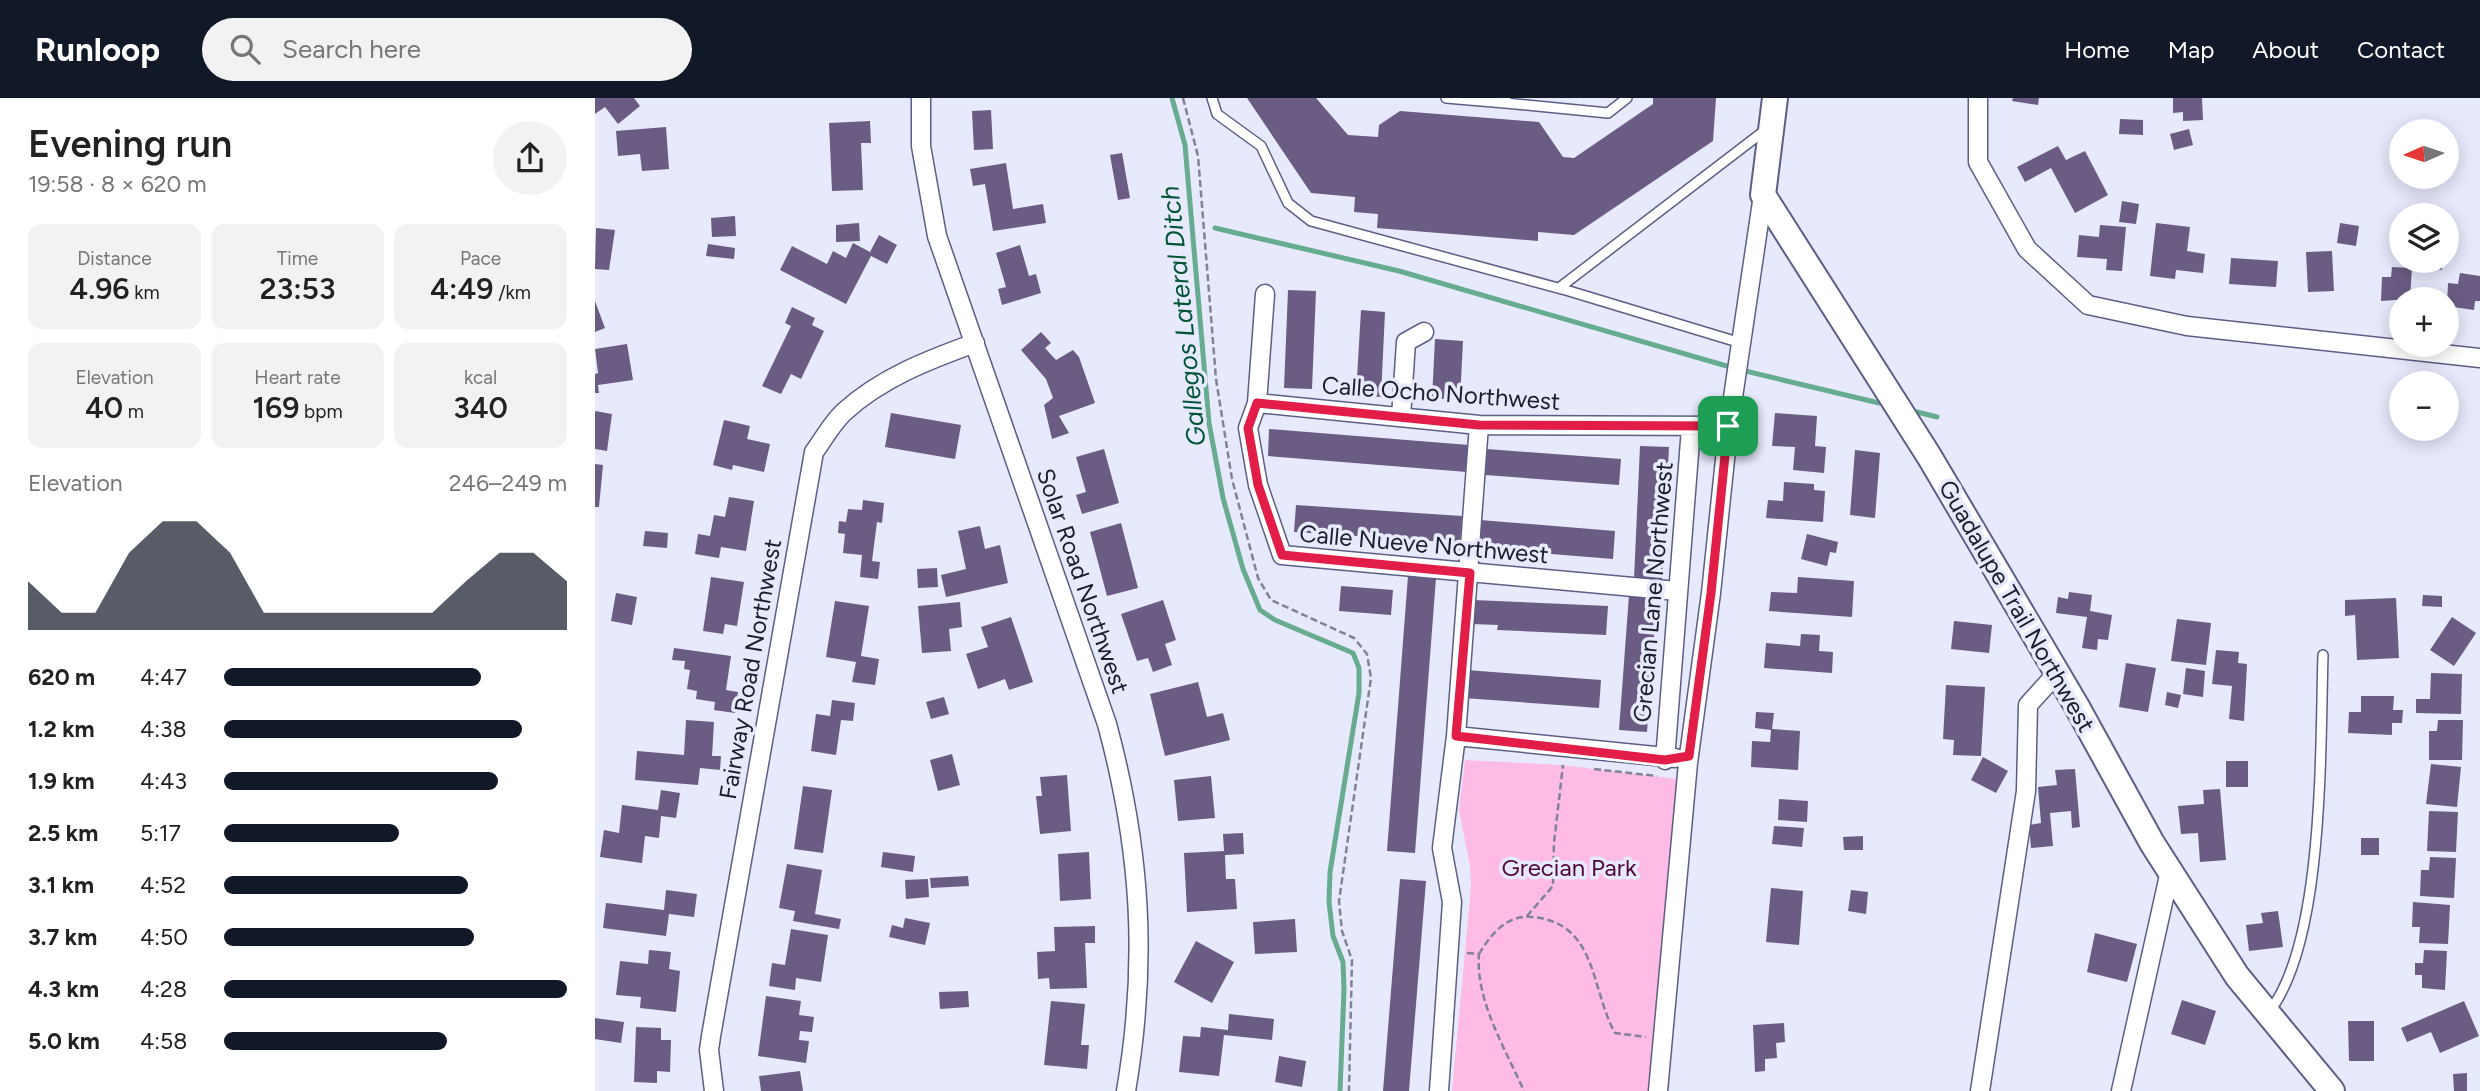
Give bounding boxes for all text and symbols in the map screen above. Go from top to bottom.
search box [202,18,692,81]
text: Runloop [35,30,160,69]
icon: search [226,30,264,68]
text: Search here [282,33,421,65]
text: Home [2064,35,2130,64]
text: Map [2168,35,2214,64]
text: About [2252,35,2319,64]
text: Contact [2357,35,2445,64]
north arrow [2389,119,2459,189]
map controls [2389,119,2459,441]
text: Evening run [28,121,232,167]
button: share [493,121,567,195]
text: 19:58 · 8 × 620 m [28,170,207,198]
water label: Gallegos Lateral Ditch [1153,184,1213,448]
button: layers [2389,203,2459,273]
text: Distance [77,247,152,270]
text: Time [277,247,318,270]
text: Pace [460,247,501,270]
text: 4.96 [69,270,130,307]
text: 23:53 [260,270,336,307]
text: 4:49 [430,270,493,307]
text: km [130,281,160,304]
text: /km [493,281,531,304]
button: + [2389,287,2459,357]
text: Elevation [75,366,154,389]
text: Heart rate [254,366,341,389]
text: kcal [464,366,497,389]
street label: Calle Ocho Northwest [1321,370,1561,416]
button: − [2389,371,2459,441]
text: 40 [85,389,123,426]
text: 169 [252,389,299,426]
text: 340 [453,389,508,426]
pin [1698,396,1758,456]
text: m [123,400,144,423]
text: bpm [299,400,343,423]
icon: arrive [1709,407,1747,445]
street label: Grecian Lane Northwest [1627,460,1679,724]
street label: Solar Road Northwest [1031,465,1135,697]
text: Elevation [28,469,123,497]
text: 246–249 m [449,469,567,497]
street label: Guadalupe Trail Northwest [1933,475,2101,737]
street label: Calle Nueve Northwest [1298,519,1550,569]
street label: Fairway Road Northwest [713,537,787,801]
text: 620 m [28,663,95,691]
text: 4:47 [140,663,187,691]
text: 1.2 km [28,715,95,743]
text: 4:38 [140,715,187,743]
text: 1.9 km [28,767,95,795]
text: 4:43 [140,767,187,795]
text: 2.5 km [28,819,98,847]
text: 5:17 [140,819,181,847]
park label: Grecian Park [1501,853,1637,882]
text: 3.1 km [28,871,94,899]
text: 4:52 [140,871,186,899]
text: 3.7 km [28,923,97,951]
text: 4:50 [140,923,188,951]
text: 4.3 km [28,975,99,1003]
text: 4:28 [140,975,187,1003]
text: 5.0 km [28,1027,100,1055]
text: 4:58 [140,1027,187,1055]

